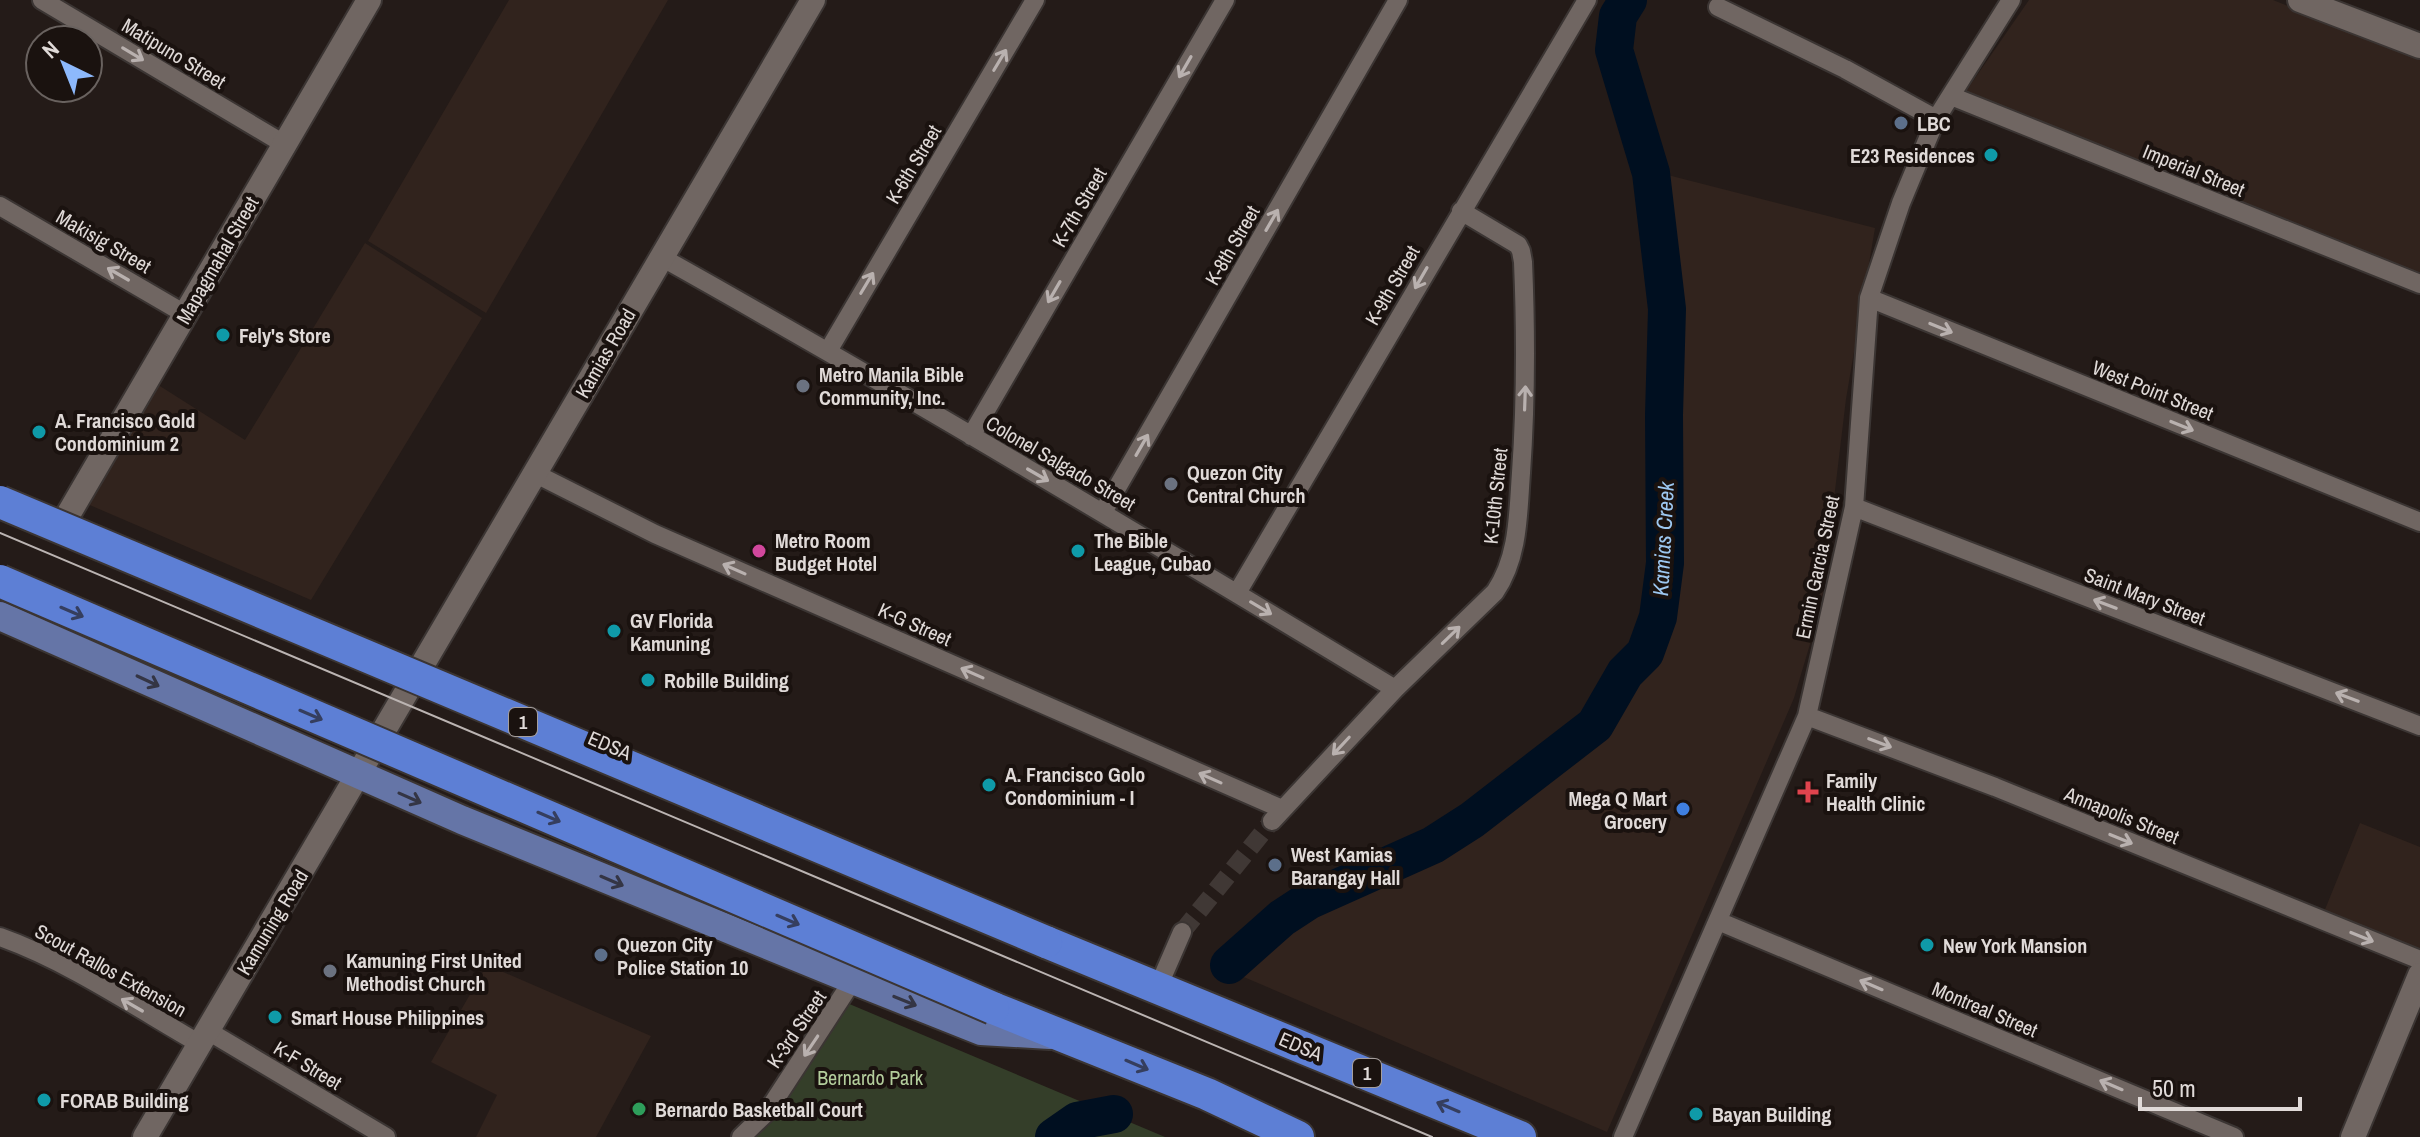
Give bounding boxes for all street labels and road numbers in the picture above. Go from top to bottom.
street label: Matipuno Street [117,11,231,95]
street label: K-6th Street [879,119,947,208]
street label: Imperial Street [2139,137,2249,203]
street label: K-7th Street [1045,162,1113,252]
street label: Mapagmahal Street [170,191,265,329]
street label: K-8th Street [1198,200,1266,290]
street label: Makisig Street [51,203,157,279]
street label: K-9th Street [1358,240,1426,330]
street label: Kamias Road [568,303,642,403]
street label: West Point Street [2088,353,2218,427]
street label: Colonel Salgado Street [981,409,1141,517]
street label: K-10th Street [1477,446,1514,545]
street label: Ermin Garcia Street [1789,492,1845,641]
street label: Saint Mary Street [2081,561,2210,632]
street label: K-G Street [874,596,956,652]
road number: 1 [509,708,537,736]
street label: EDSA [584,724,636,766]
street label: Annapolis Street [2060,779,2184,850]
street label: Kamuning Road [230,864,314,980]
street label: Scout Rallos Extension [30,917,192,1023]
street label: Montreal Street [1928,975,2042,1044]
street label: K-3rd Street [760,984,832,1073]
street label: EDSA [1275,1025,1327,1067]
street label: K-F Street [269,1034,347,1096]
road number: 1 [1353,1059,1381,1087]

